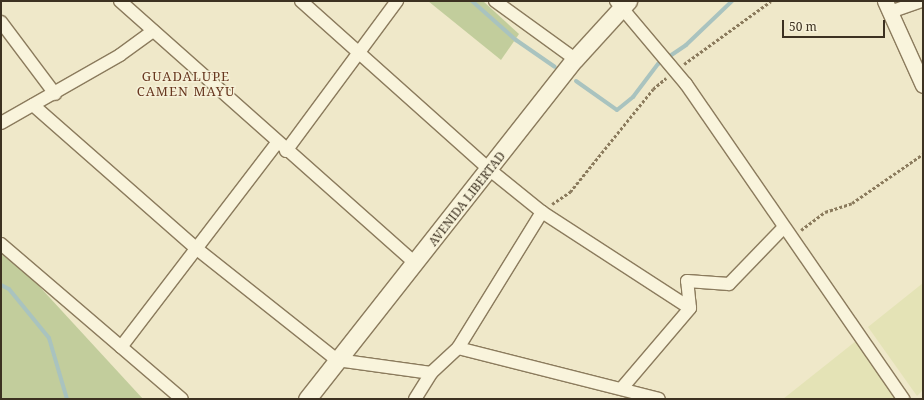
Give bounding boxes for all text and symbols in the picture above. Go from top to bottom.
scale bar [784,12,887,38]
text: 50 m [789,18,817,35]
district label: GUADALUPE CAMEN MAYU [137,69,235,100]
street label: AVENIDA LIBERTAD [426,149,508,249]

